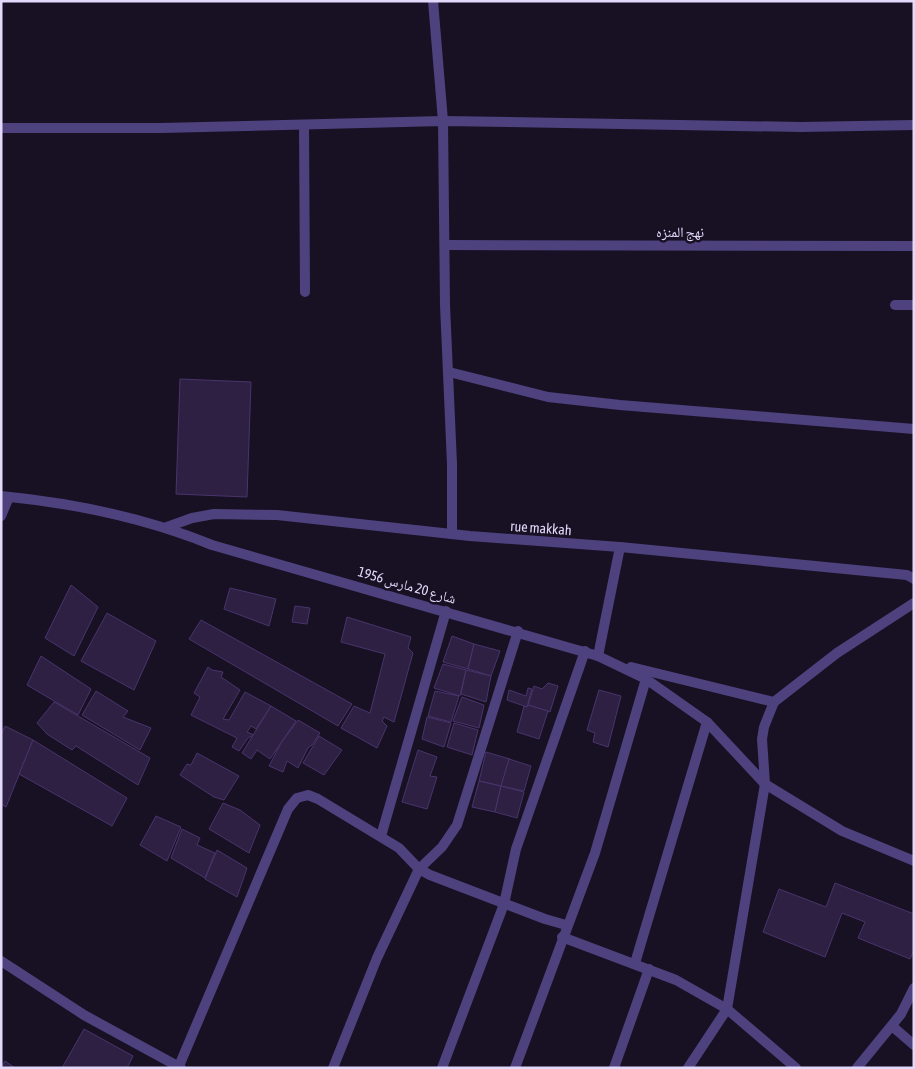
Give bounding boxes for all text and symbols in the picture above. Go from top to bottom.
street label: نهج المنزه [656,224,704,242]
street label: rue makkah [510,518,572,538]
street label: شارع 20 مارس 1956 [356,563,458,609]

